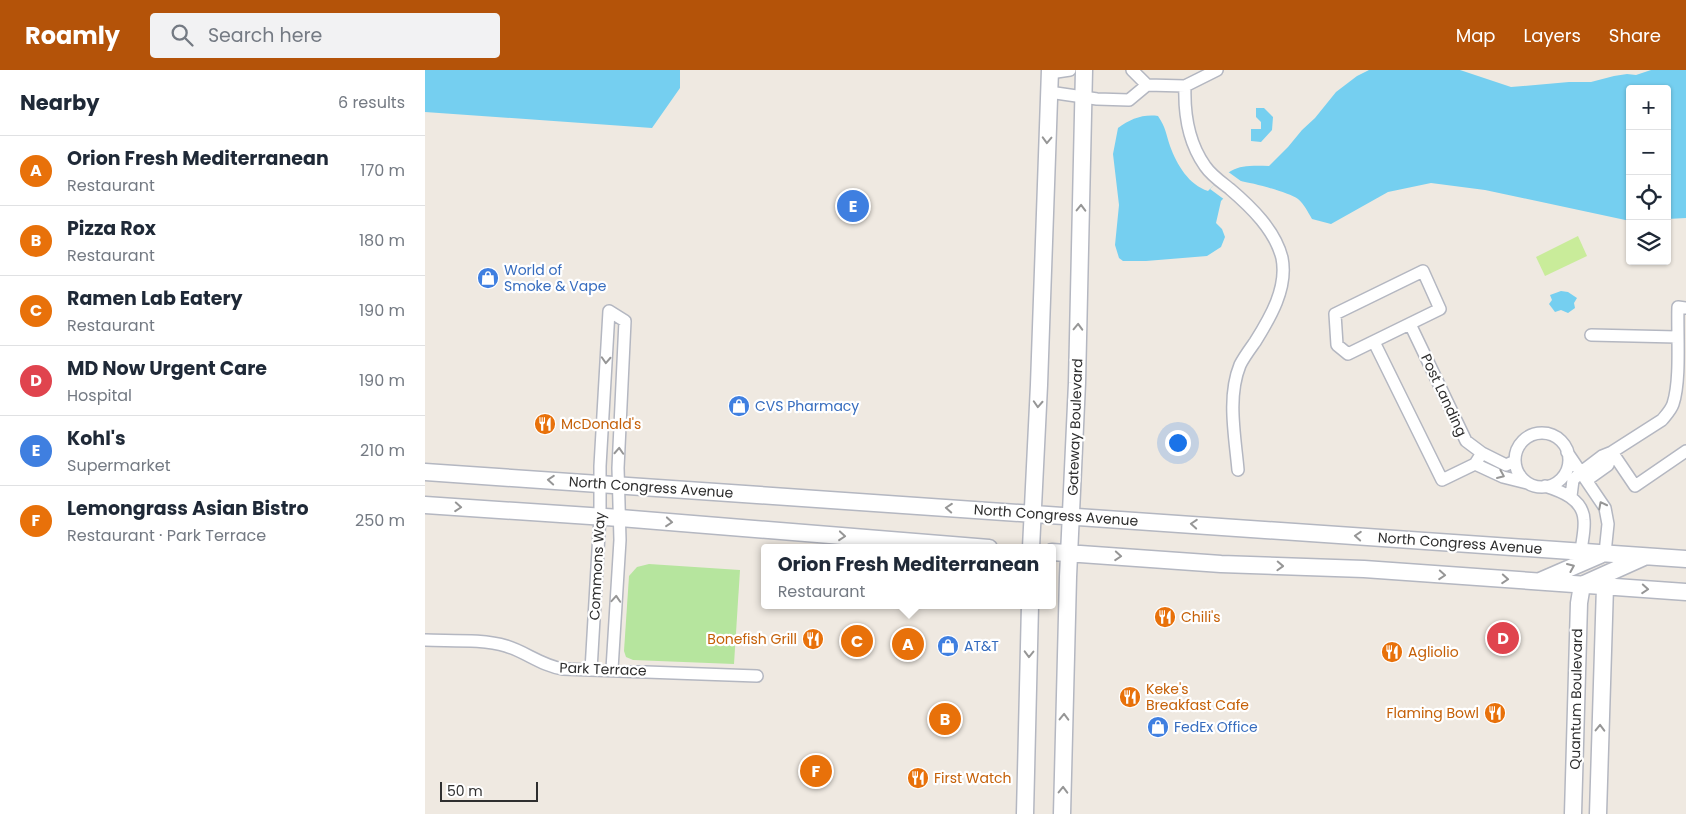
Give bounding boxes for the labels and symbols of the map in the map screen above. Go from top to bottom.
one-way arrow [1042,137,1053,145]
pin: E [837,187,869,225]
one-way arrow [1076,204,1086,212]
place label: World of Smoke & Vape [504,260,607,296]
shop icon: World of Smoke & Vape [476,266,500,290]
one-way arrow [1073,323,1083,330]
street label: Post Landing [1416,350,1472,440]
one-way arrow [601,356,612,364]
street label: Gateway Boulevard [1063,358,1087,496]
shop icon: CVS Pharmacy [727,394,751,418]
place label: CVS Pharmacy [755,396,859,416]
one-way arrow [1033,400,1044,408]
restaurant icon: McDonald's [533,412,557,436]
place label: McDonald's [561,414,641,434]
your location [1165,430,1191,456]
one-way arrow [613,447,624,455]
one-way arrow [1496,468,1505,479]
street label: North Congress Avenue [568,471,734,503]
one-way arrow [547,475,555,486]
street label: North Congress Avenue [973,499,1139,531]
one-way arrow [454,501,462,512]
one-way arrow [945,502,953,513]
one-way arrow [1598,502,1608,511]
street label: Commons Way [584,511,610,621]
one-way arrow [665,516,673,527]
one-way arrow [1190,519,1198,530]
street label: North Congress Avenue [1377,527,1543,559]
one-way arrow [838,530,846,541]
one-way arrow [1353,530,1361,541]
one-way arrow [1114,551,1122,562]
one-way arrow [1276,561,1284,571]
one-way arrow [1566,563,1575,574]
one-way arrow [1438,569,1446,580]
one-way arrow [1501,574,1509,585]
one-way arrow [1642,584,1650,595]
one-way arrow [610,595,621,603]
restaurant icon: Chili's [1153,605,1177,629]
place label: Chili's [1181,607,1221,627]
pin: D [1487,619,1519,657]
pin: C [841,622,873,660]
pin: A [892,625,924,663]
restaurant icon: Bonefish Grill [801,627,825,651]
street label: Quantum Boulevard [1565,628,1587,770]
place label: Bonefish Grill [707,629,797,649]
shop icon: AT&T [936,634,960,658]
place label: AT&T [964,636,999,656]
restaurant icon: Agliolio [1380,640,1404,664]
place label: Agliolio [1408,642,1459,662]
one-way arrow [1024,650,1034,658]
street label: Park Terrace [559,657,647,681]
place label: Keke's Breakfast Cafe [1146,679,1249,715]
restaurant icon: Keke's Breakfast Cafe [1118,685,1142,709]
pin: B [929,700,961,738]
restaurant icon: Flaming Bowl [1483,701,1507,725]
place label: Flaming Bowl [1387,703,1479,723]
one-way arrow [1059,713,1070,721]
shop icon: FedEx Office [1146,715,1170,739]
place label: FedEx Office [1174,717,1258,737]
one-way arrow [1595,724,1606,732]
pin: F [800,752,832,790]
restaurant icon: First Watch [906,766,930,790]
place label: First Watch [934,768,1012,788]
scale bar [440,779,537,802]
one-way arrow [1057,786,1068,794]

